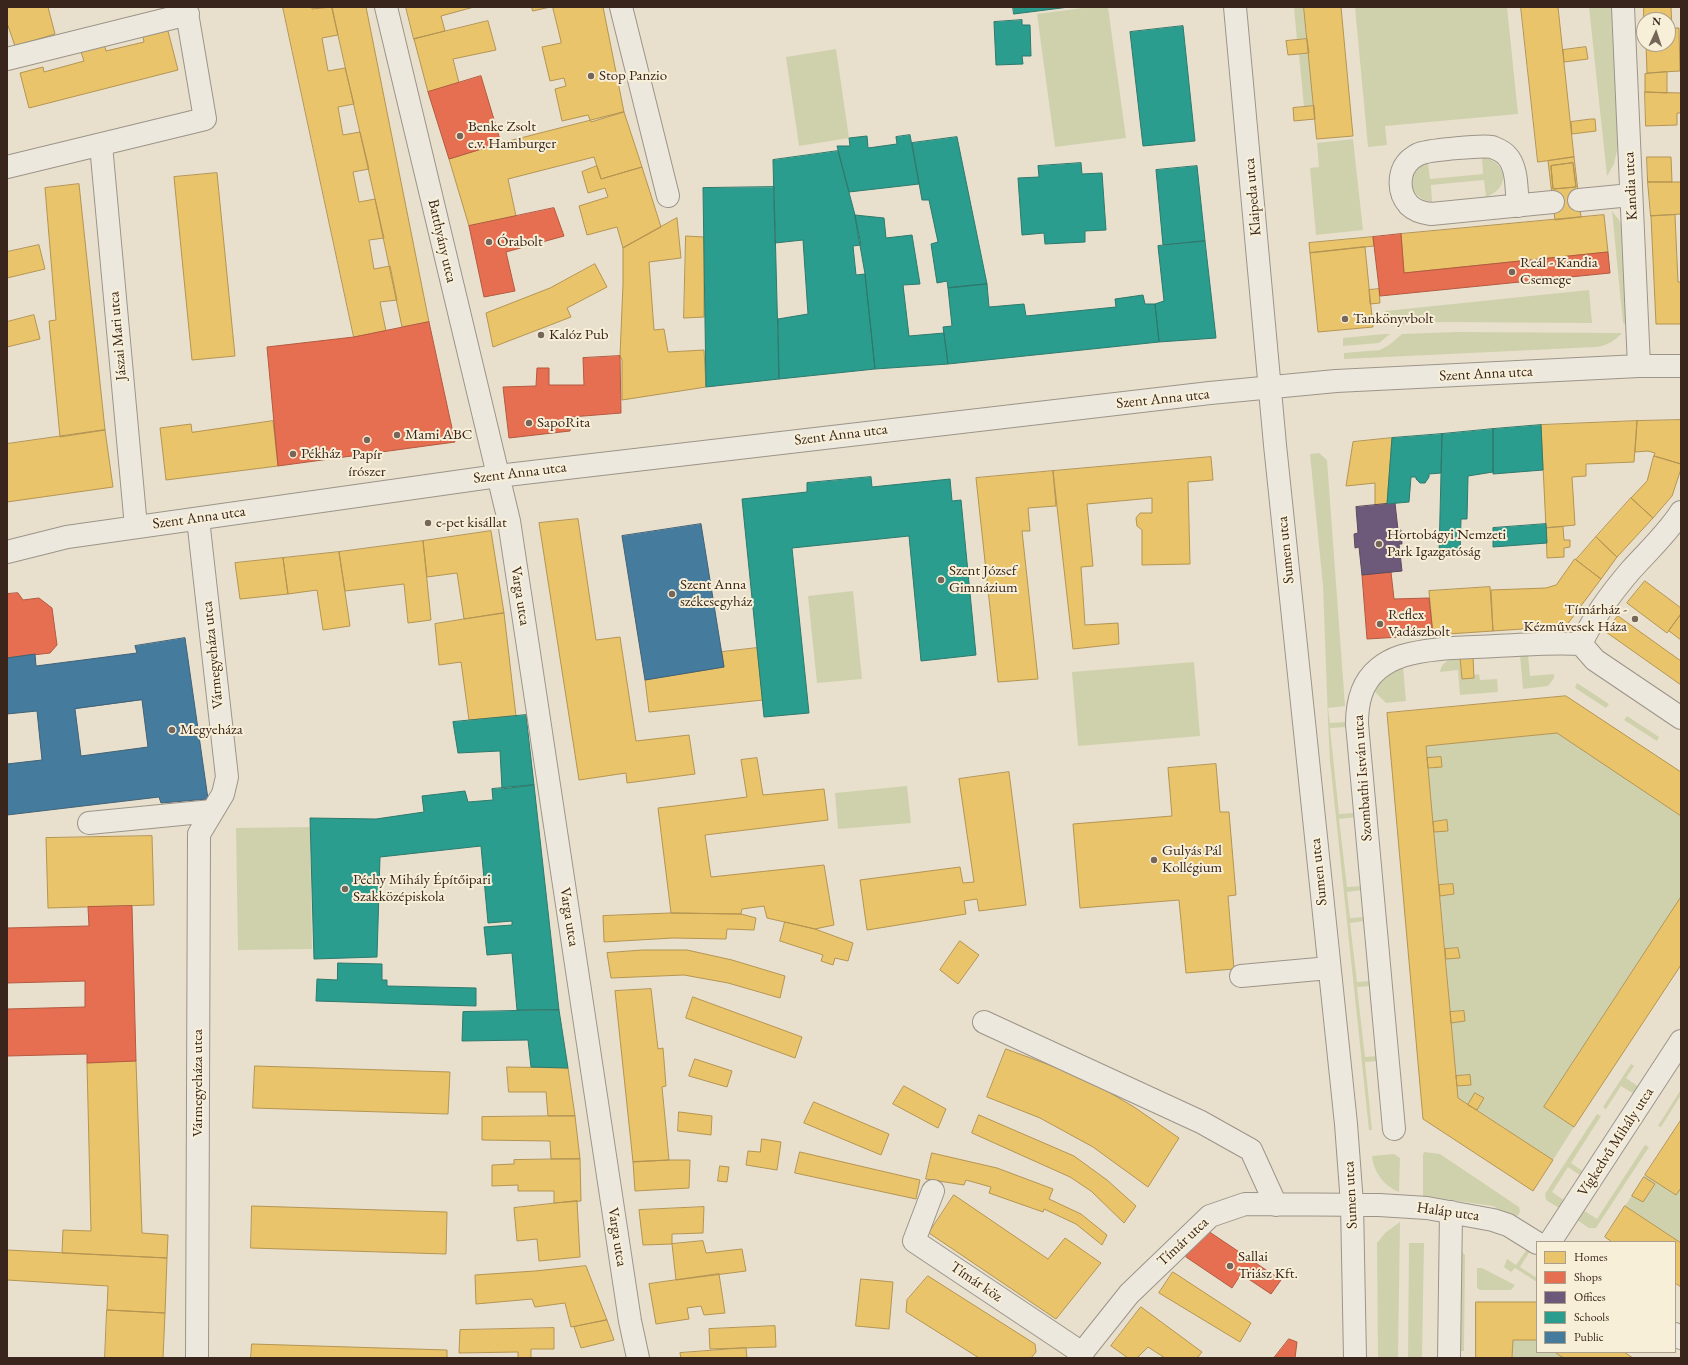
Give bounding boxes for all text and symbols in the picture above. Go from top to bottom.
north arrow [1636,12,1676,52]
text: N [1652,14,1661,28]
place label: Stop Panzio [599,67,667,85]
marker: Stop Panzio [586,71,596,81]
place label: Benke Zsolt e.v. Hamburger [468,118,556,153]
marker: Benke Zsolt e.v. Hamburger [455,131,465,141]
street label: Kandia utca [1620,151,1642,221]
street label: Klaipeda utca [1241,157,1265,237]
street label: Batthyány utca [424,198,460,284]
place label: Órabolt [497,233,543,251]
marker: Órabolt [484,237,494,247]
place label: Reál - Kandia Csemege [1520,254,1598,289]
marker: Reál - Kandia Csemege [1507,267,1517,277]
street label: Jászai Mari utca [105,291,131,381]
place label: Tankönyvbolt [1353,310,1434,328]
marker: Tankönyvbolt [1340,314,1350,324]
place label: Kalóz Pub [549,326,609,344]
marker: Kalóz Pub [536,330,546,340]
street label: Szent Anna utca [1439,363,1533,385]
street label: Szent Anna utca [1115,385,1211,413]
place label: SapoRita [537,414,590,432]
marker: SapoRita [524,418,534,428]
street label: Szent Anna utca [793,420,889,450]
place label: Mami ABC [405,426,472,444]
marker: Mami ABC [392,430,402,440]
marker: Papír írószer [362,435,372,445]
place label: Pékház [301,445,340,463]
place label: Papír írószer [348,446,386,481]
marker: Pékház [288,449,298,459]
street label: Szent Anna utca [472,458,568,488]
street label: Szent Anna utca [151,503,247,533]
place label: e-pet kisállat [436,514,507,532]
street label: Sumen utca [1274,515,1298,585]
marker: e-pet kisállat [423,518,433,528]
place label: Hortobágyi Nemzeti Park Igazgatóság [1387,526,1506,561]
marker: Hortobágyi Nemzeti Park Igazgatóság [1374,539,1384,549]
place label: Szent József Gimnázium [949,562,1018,597]
street label: Varga utca [506,565,534,627]
marker: Szent József Gimnázium [936,575,946,585]
place label: Szent Anna székesegyház [680,576,752,611]
marker: Szent Anna székesegyház [667,589,677,599]
street label: Vármegyeháza utca [198,600,228,710]
place label: Tímárház - Kézművesek Háza [1523,601,1627,636]
place label: Reflex Vadászbolt [1388,606,1450,641]
marker: Tímárház - Kézművesek Háza [1630,614,1640,624]
marker: Reflex Vadászbolt [1375,619,1385,629]
street label: Szombathi István utca [1350,714,1376,842]
place label: Megyeháza [180,721,243,739]
marker: Megyeháza [167,725,177,735]
street label: Sumen utca [1307,837,1331,907]
place label: Gulyás Pál Kollégium [1162,842,1222,877]
marker: Gulyás Pál Kollégium [1149,855,1159,865]
place label: Péchy Mihály Építőipari Szakközépiskola [353,871,491,906]
marker: Péchy Mihály Építőipari Szakközépiskola [340,884,350,894]
street label: Varga utca [555,886,583,948]
street label: Vármegyeháza utca [189,1029,207,1137]
street label: Vígkedvű Mihály utca [1574,1084,1658,1200]
street label: Sumen utca [1340,1161,1362,1229]
street label: Haláp utca [1416,1199,1480,1225]
street label: Varga utca [603,1206,631,1268]
street label: Tímár utca [1154,1214,1212,1270]
legend [1536,1241,1676,1353]
place label: Sallai Triász Kft. [1238,1248,1298,1283]
text: Homes [1574,1249,1608,1265]
street label: Tímár köz [946,1258,1006,1306]
marker: Sallai Triász Kft. [1225,1261,1235,1271]
text: Shops [1574,1269,1602,1285]
text: Offices [1574,1289,1606,1305]
text: Schools [1574,1309,1609,1325]
text: Public [1574,1329,1604,1345]

